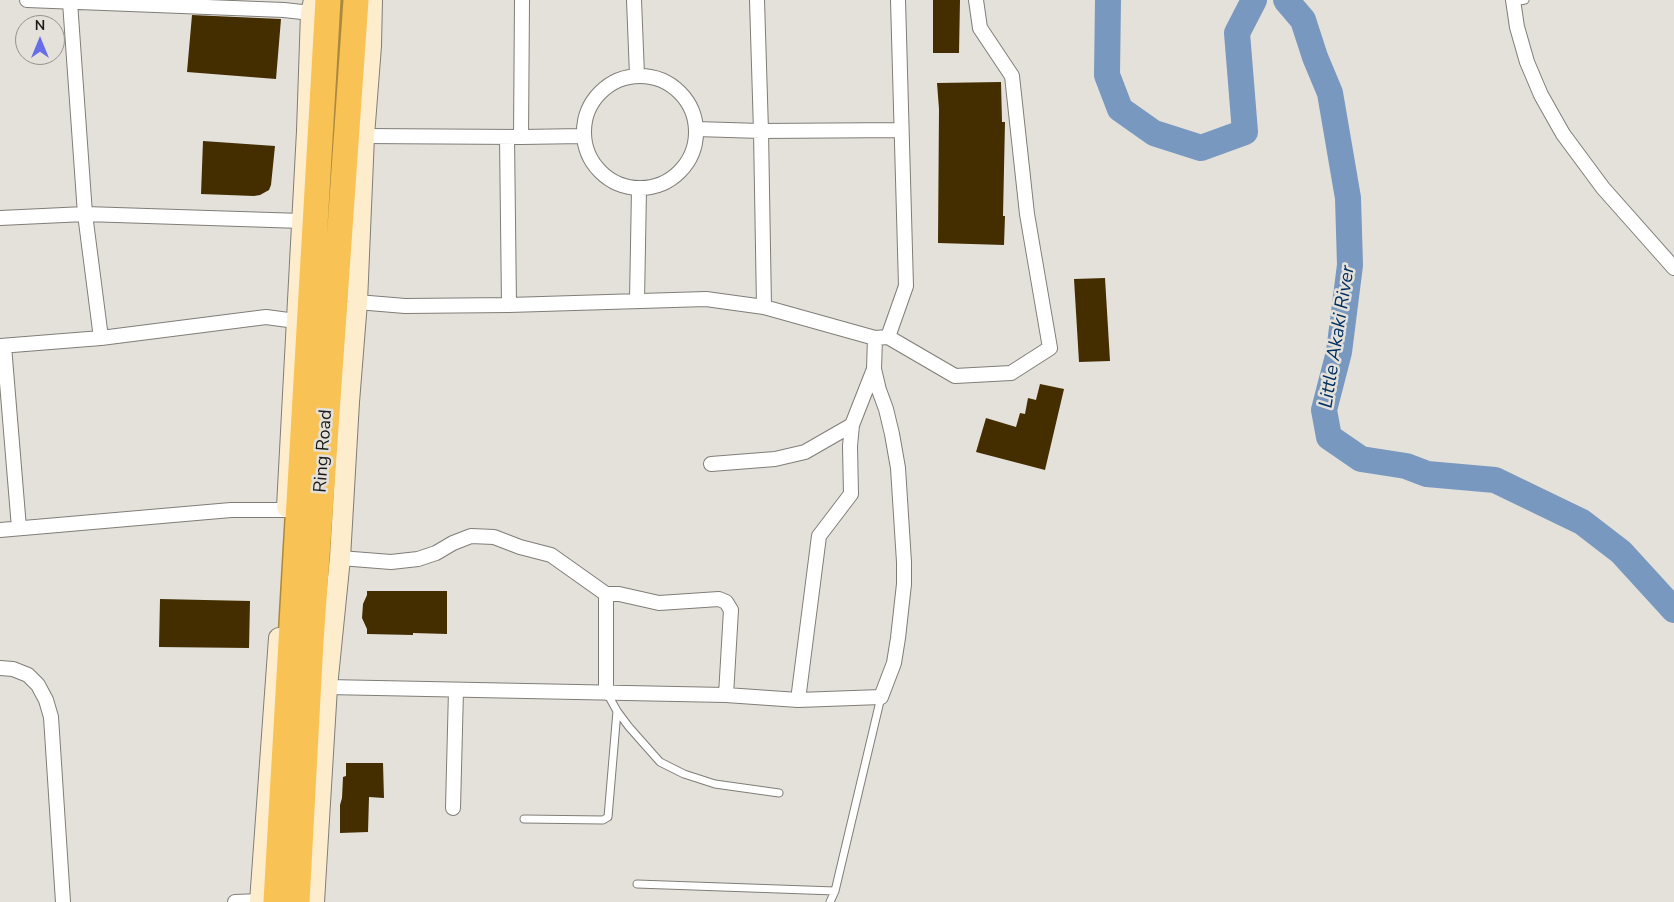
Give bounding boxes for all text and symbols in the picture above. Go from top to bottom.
north arrow [15,15,65,65]
text: N [35,16,45,35]
water label: Little Akaki River [1315,264,1361,410]
street label: Ring Road [310,409,338,493]

